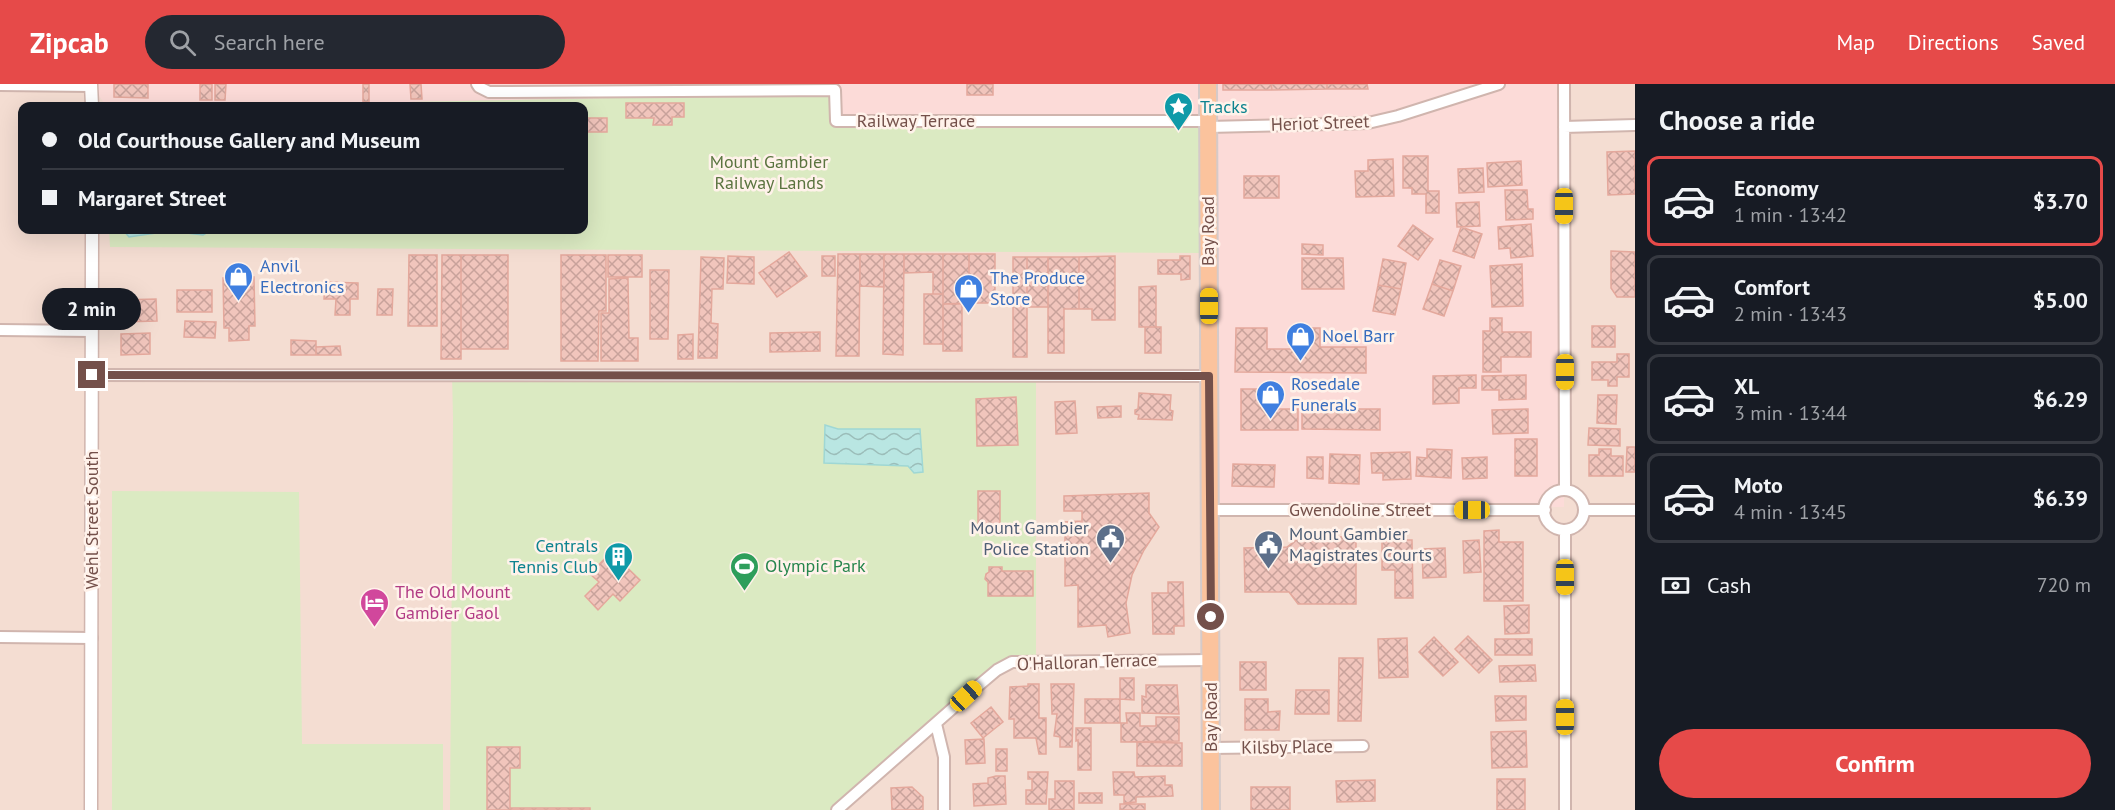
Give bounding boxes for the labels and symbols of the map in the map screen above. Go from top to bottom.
place icon: Tracks [1163,91,1195,133]
place label: Tracks [1200,95,1247,118]
street label: Railway Terrace [857,109,975,132]
street label: Heriot Street [1270,109,1370,136]
park label: Mount Gambier Railway Lands [710,150,828,194]
car [1555,188,1573,224]
street label: Bay Road [1196,196,1219,266]
place label: Anvil Electronics [260,254,344,298]
shop icon: Anvil Electronics [223,260,255,302]
place label: The Produce Store [990,266,1085,310]
shop icon: The Produce Store [953,272,985,314]
callout: 2 min [42,288,142,330]
car [1200,288,1218,324]
shop icon: Noel Barr [1285,320,1317,362]
place label: Noel Barr [1322,324,1395,347]
car [1556,354,1574,390]
route end [78,361,105,388]
place label: Rosedale Funerals [1291,372,1360,416]
shop icon: Rosedale Funerals [1254,378,1286,420]
street label: Wehl Street South [80,451,103,589]
street label: Gwendoline Street [1289,498,1431,521]
car [1454,501,1490,519]
place label: Mount Gambier Police Station [970,516,1089,560]
public building icon: Mount Gambier Police Station [1094,522,1126,564]
place label: Mount Gambier Magistrates Courts [1289,522,1432,566]
public building icon: Mount Gambier Magistrates Courts [1252,528,1284,570]
place label: Centrals Tennis Club [509,534,598,578]
building icon: Centrals Tennis Club [603,540,635,582]
sports icon: Olympic Park [728,550,760,592]
place label: Olympic Park [765,554,866,577]
car [1556,559,1574,595]
place label: The Old Mount Gambier Gaol [395,580,510,624]
hotel icon: The Old Mount Gambier Gaol [358,586,390,628]
route start [1197,603,1224,630]
street label: O'Halloran Terrace [1016,648,1158,675]
car [947,677,985,715]
street label: Bay Road [1199,682,1222,752]
car [1556,699,1574,735]
street label: Kilsby Place [1241,734,1333,759]

